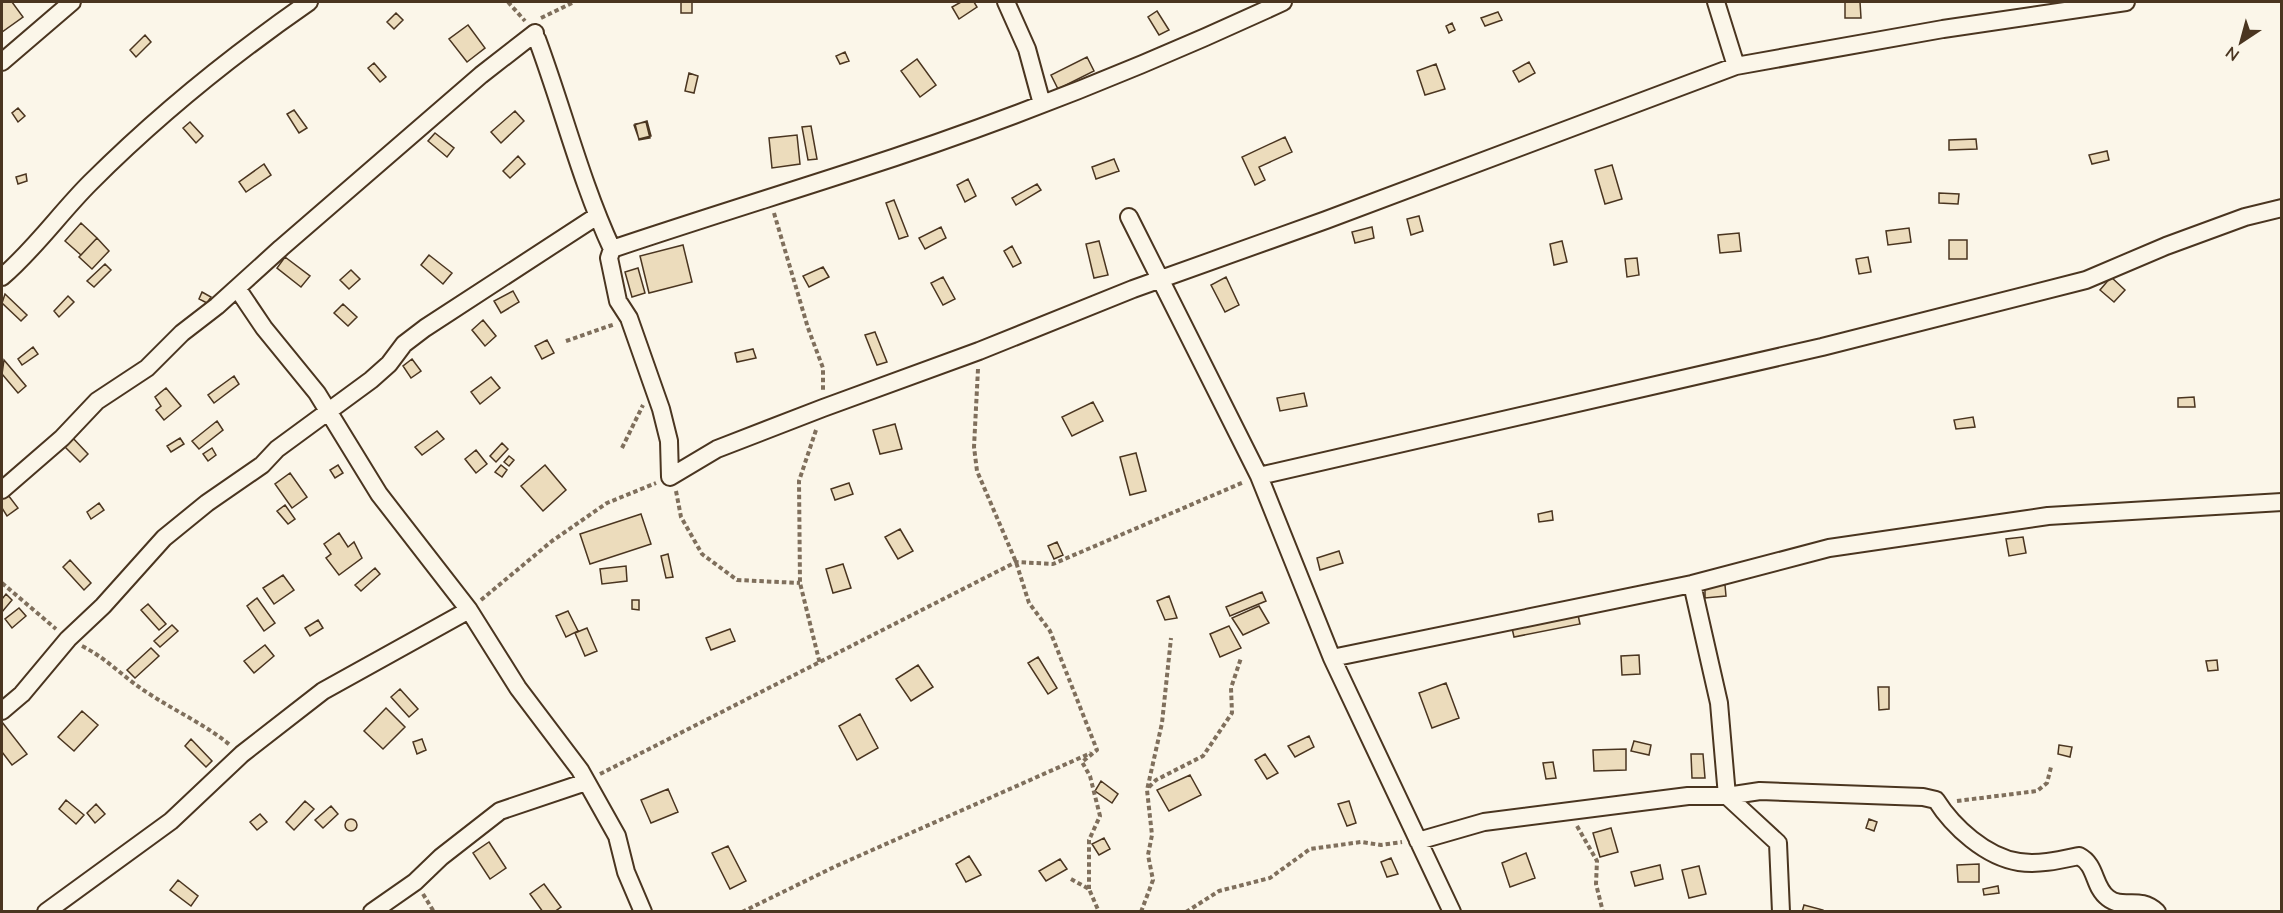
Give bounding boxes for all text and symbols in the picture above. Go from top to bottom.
north arrow [2211,12,2271,72]
text: N [2221,41,2244,66]

